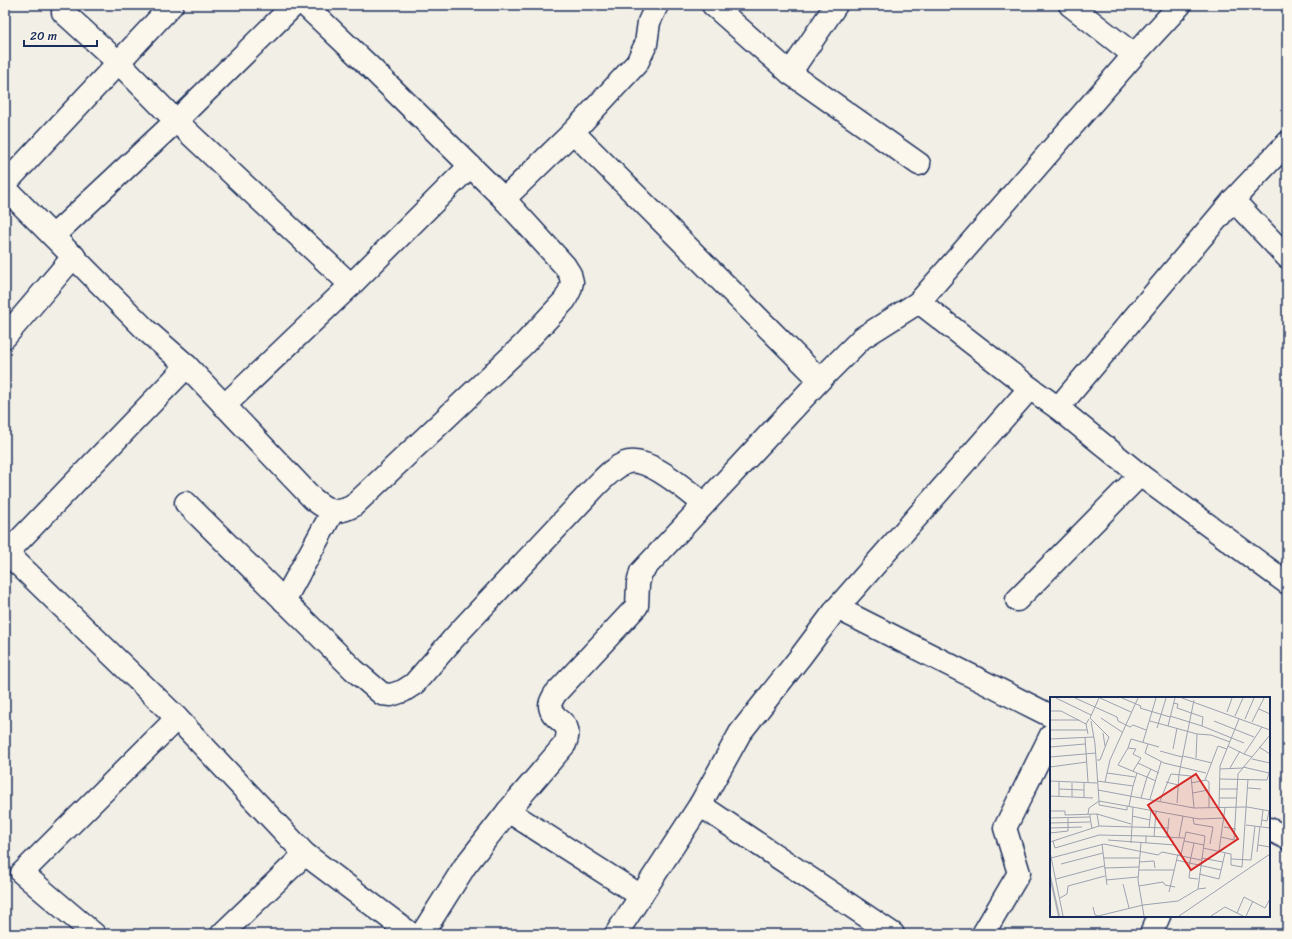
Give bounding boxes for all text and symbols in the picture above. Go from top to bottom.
scale bar [24,22,97,48]
text: 20 m [30,25,57,47]
inset map [1050,697,1270,917]

